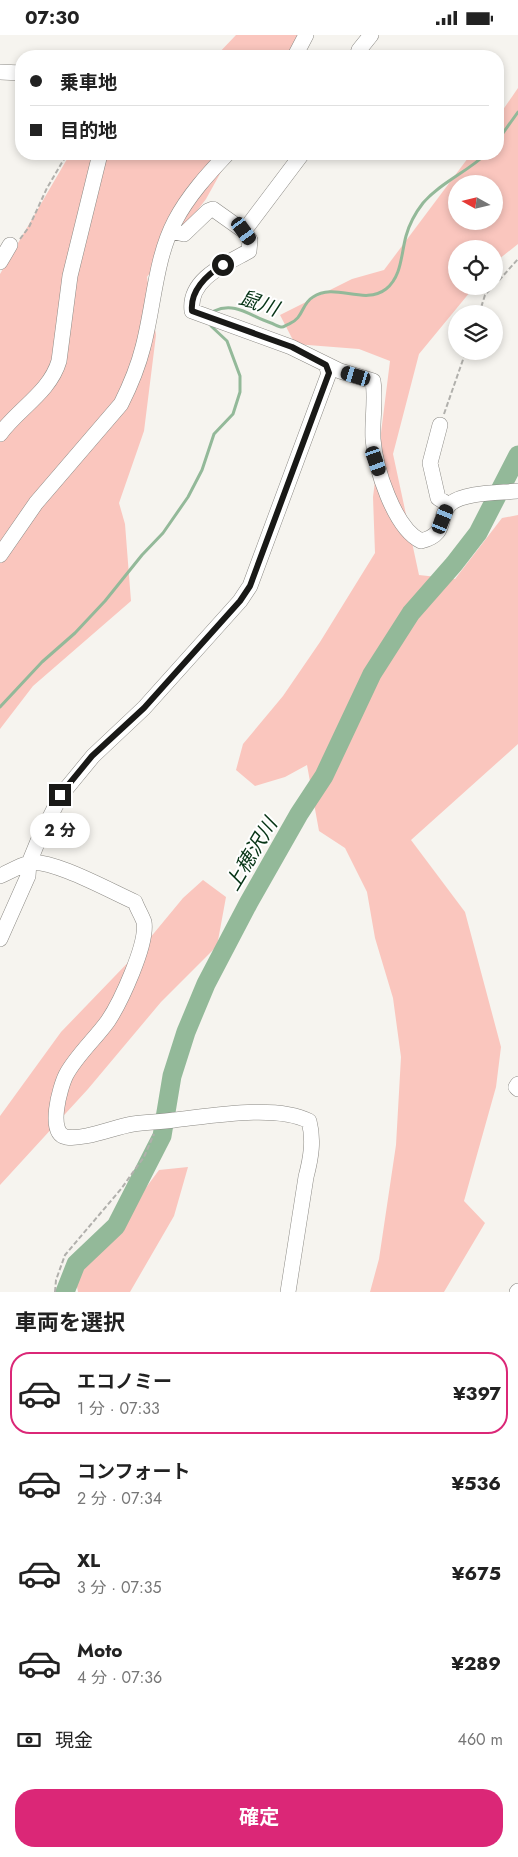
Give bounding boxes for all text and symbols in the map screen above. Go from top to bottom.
text: 07:30 [25,4,80,31]
text: 乗車地 [60,69,117,96]
text: 目的地 [60,117,117,144]
north arrow [448,175,502,230]
map controls [448,175,503,360]
car [229,214,258,248]
button: locate [448,240,503,295]
route start [212,254,234,276]
water label: 鼠川 [235,283,284,324]
button: layers [448,305,503,360]
car [339,364,372,388]
car [364,444,387,478]
car [430,502,455,536]
route end [49,784,71,806]
water label: 上穂沢川 [218,811,285,896]
callout: 2 分 [30,813,90,847]
text: 2 分 [44,819,76,842]
text: 車両を選択 [15,1306,125,1338]
text: エコノミー [77,1368,172,1395]
icon: car [17,1371,62,1416]
text: ¥397 [453,1380,501,1407]
text: 1 分 · 07:33 [77,1397,160,1420]
text: コンフォート [77,1458,190,1485]
icon: car [17,1461,62,1506]
text: ¥536 [452,1470,501,1497]
text: 2 分 · 07:34 [77,1487,162,1510]
text: XL [77,1547,100,1574]
icon: car [17,1551,62,1596]
text: ¥675 [452,1560,501,1587]
text: 3 分 · 07:35 [77,1576,162,1599]
text: Moto [77,1637,122,1664]
icon: car [17,1641,62,1686]
text: ¥289 [451,1650,501,1677]
text: 4 分 · 07:36 [77,1666,162,1689]
icon: cash [15,1726,43,1754]
text: 現金 [55,1727,93,1754]
text: 460 m [458,1728,503,1751]
button: 確定 [15,1789,503,1847]

